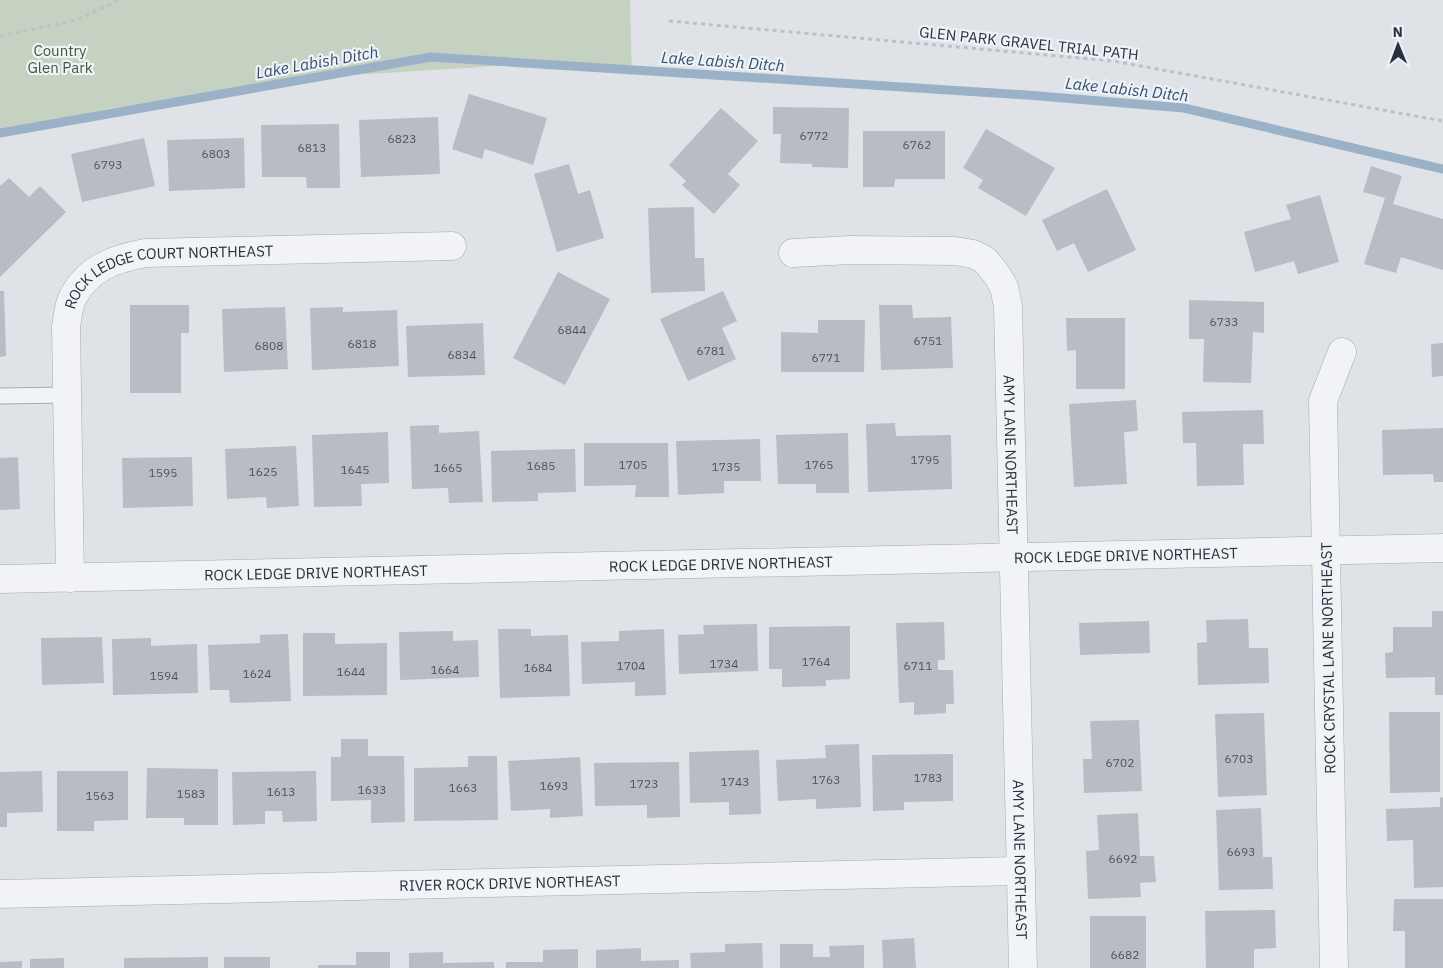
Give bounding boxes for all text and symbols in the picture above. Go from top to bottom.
north arrow [1373,20,1423,70]
street label: GLEN PARK GRAVEL TRIAL PATH [918,22,1140,64]
text: N [1393,23,1403,41]
park label: Country Glen Park [27,41,93,77]
water label: Lake Labish Ditch [254,41,380,83]
water label: Lake Labish Ditch [661,47,785,75]
water label: Lake Labish Ditch [1064,73,1190,105]
house number: 6772 [800,128,828,143]
house number: 6823 [388,131,416,146]
house number: 6762 [903,137,931,152]
house number: 6813 [298,140,326,155]
house number: 6803 [202,146,230,161]
house number: 6793 [94,157,122,172]
street label: ROCK LEDGE COURT NORTHEAST [60,241,274,311]
house number: 6733 [1210,314,1238,329]
house number: 6844 [558,322,586,337]
house number: 6751 [914,333,942,348]
house number: 6818 [348,336,376,351]
house number: 6808 [255,338,283,353]
house number: 6781 [697,343,725,358]
house number: 6834 [448,347,476,362]
house number: 6771 [812,350,840,365]
street label: AMY LANE NORTHEAST [1000,375,1023,535]
house number: 1795 [911,452,939,467]
house number: 1705 [619,457,647,472]
house number: 1765 [805,457,833,472]
house number: 1685 [527,458,555,473]
house number: 1735 [712,459,740,474]
house number: 1665 [434,460,462,475]
house number: 1645 [341,462,369,477]
house number: 1625 [249,464,277,479]
house number: 1595 [149,465,177,480]
street label: ROCK CRYSTAL LANE NORTHEAST [1316,542,1340,774]
street label: ROCK LEDGE DRIVE NORTHEAST [1014,543,1238,567]
street label: ROCK LEDGE DRIVE NORTHEAST [609,552,833,575]
street label: ROCK LEDGE DRIVE NORTHEAST [204,560,428,584]
house number: 1764 [802,654,830,669]
house number: 1734 [710,656,738,671]
house number: 1704 [617,658,645,673]
house number: 6711 [904,658,932,673]
house number: 1684 [524,660,552,675]
house number: 1664 [431,662,459,677]
house number: 1644 [337,664,365,679]
house number: 1624 [243,666,271,681]
house number: 1594 [150,668,178,683]
house number: 6703 [1225,751,1253,766]
house number: 6702 [1106,755,1134,770]
house number: 1783 [914,770,942,785]
house number: 1763 [812,772,840,787]
house number: 1743 [721,774,749,789]
house number: 1723 [630,776,658,791]
house number: 1693 [540,778,568,793]
street label: AMY LANE NORTHEAST [1009,779,1032,940]
house number: 1663 [449,780,477,795]
house number: 1633 [358,782,386,797]
house number: 1613 [267,784,295,799]
house number: 1583 [177,786,205,801]
house number: 1563 [86,788,114,803]
house number: 6693 [1227,844,1255,859]
house number: 6692 [1109,851,1137,866]
street label: RIVER ROCK DRIVE NORTHEAST [399,871,621,895]
house number: 6682 [1111,947,1139,962]

